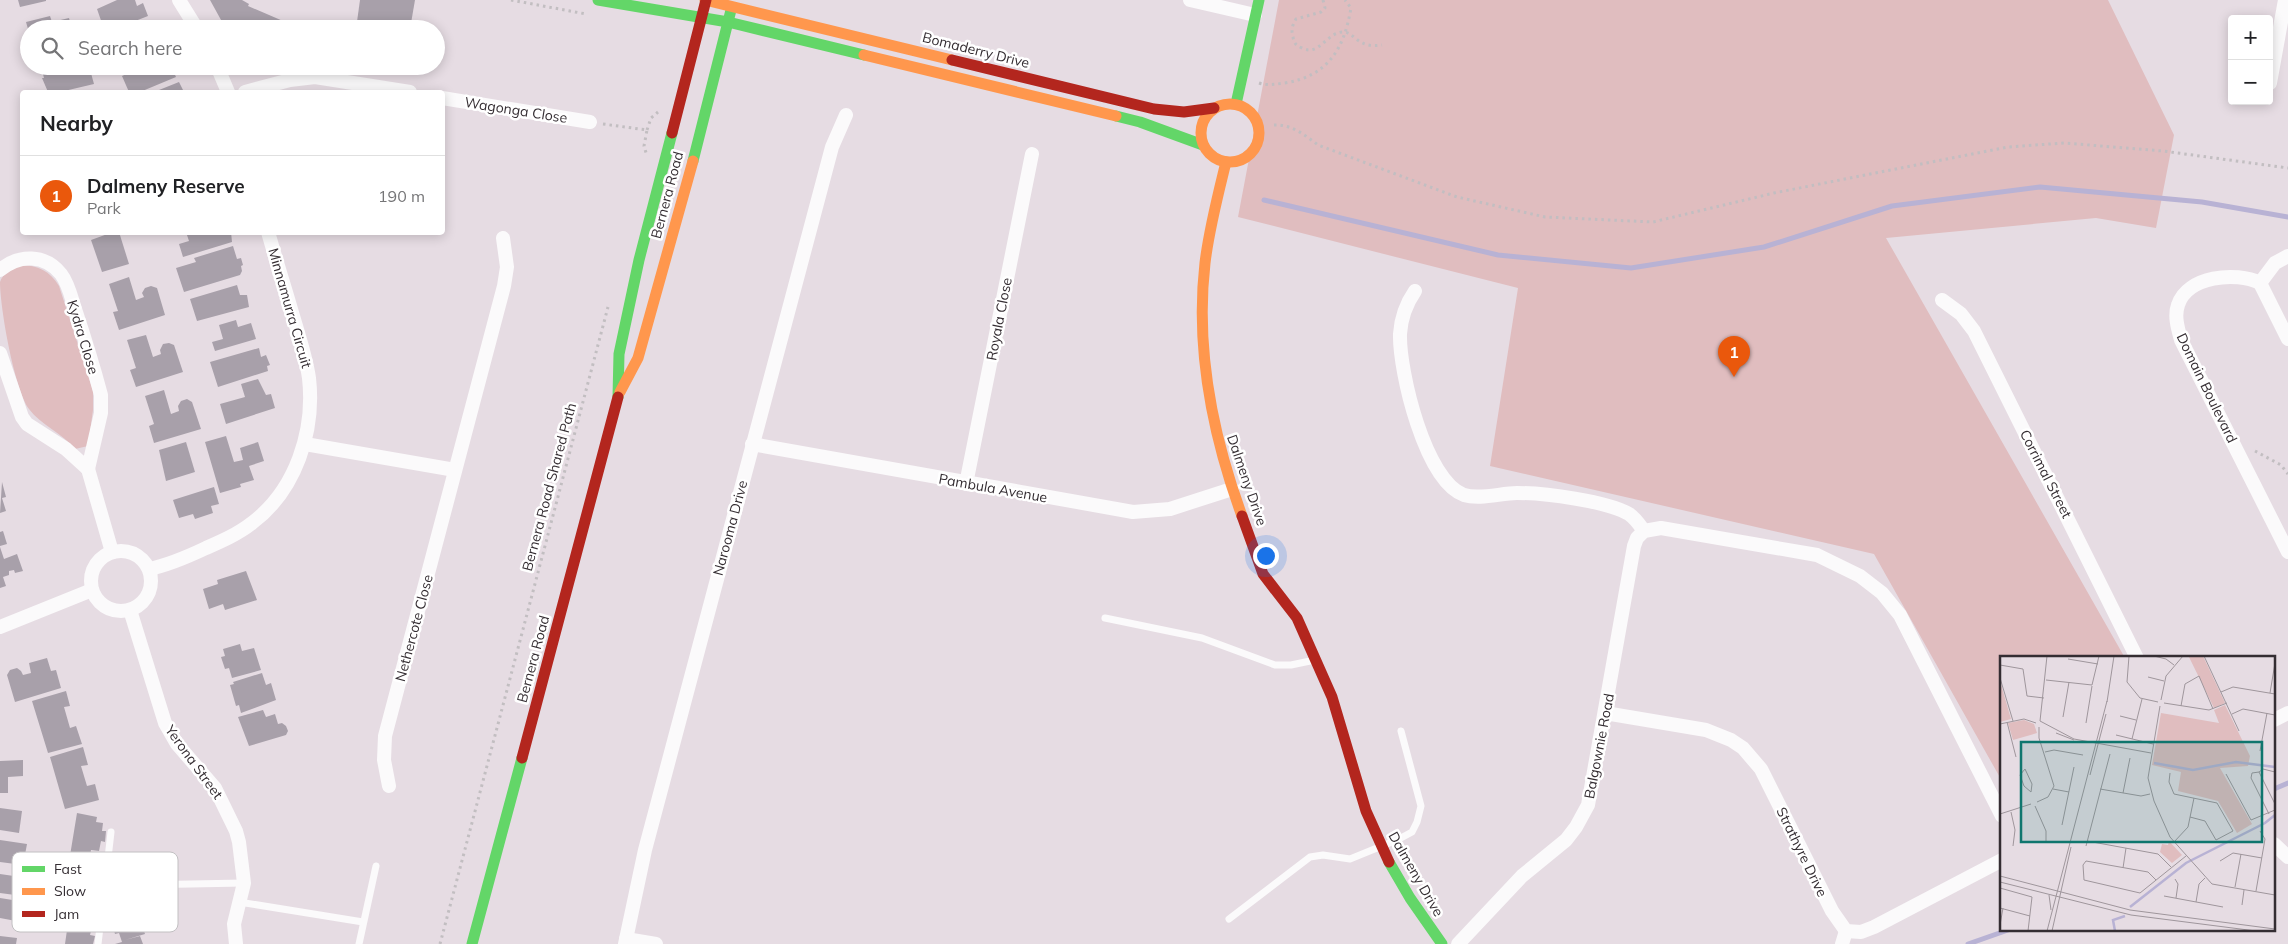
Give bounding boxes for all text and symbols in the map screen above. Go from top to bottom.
map controls [2228,15,2273,105]
button: + [2228,15,2273,60]
search box [20,20,445,75]
street label: Bomaderry Drive [921,28,1031,72]
icon: search [38,34,66,62]
text: Search here [78,36,182,60]
button: − [2228,60,2273,105]
street label: Wagonga Close [463,93,569,127]
text: Nearby [40,110,113,136]
street label: Bernera Road [647,149,687,241]
text: Dalmeny Reserve [87,174,245,198]
text: 1 [51,186,61,206]
text: 190 m [378,186,425,206]
text: Park [87,198,121,218]
street label: Minnamurra Circuit [264,246,316,370]
street label: Royala Close [982,276,1016,362]
street label: Kydra Close [63,298,103,376]
street label: Domain Boulevard [2173,330,2241,446]
pin: 1 [1718,336,1750,377]
street label: Bernera Road Shared Path [518,401,580,573]
street label: Corrimal Street [2016,427,2076,521]
street label: Dalmeny Drive [1223,432,1271,528]
street label: Pambula Avenue [937,470,1049,506]
street label: Narooma Drive [709,478,751,578]
your location [1253,543,1279,569]
street label: Nethercote Close [391,573,437,683]
street label: Bernera Road [513,613,553,705]
inset map [2000,656,2276,932]
street label: Balgownie Road [1580,692,1618,800]
street label: Yerona Street [161,721,227,803]
street label: Strathyre Drive [1773,804,1831,900]
street label: Dalmeny Drive [1384,828,1448,920]
legend [12,852,178,932]
text: Fast [54,860,82,878]
text: Slow [54,882,86,900]
text: Jam [54,905,79,923]

